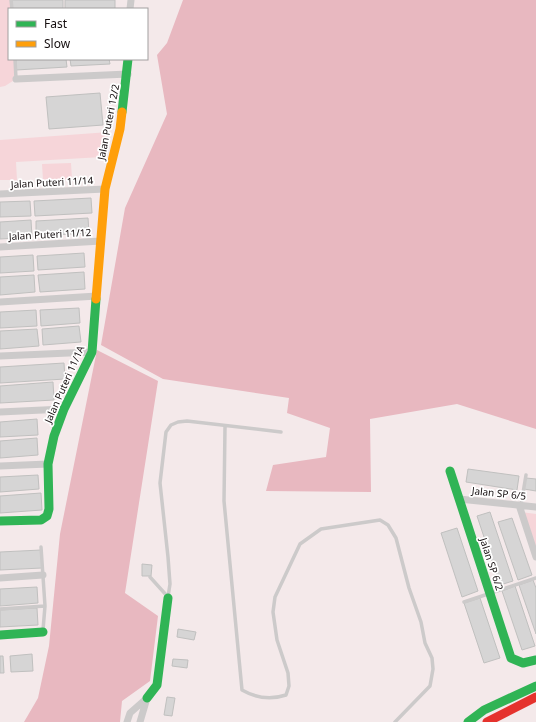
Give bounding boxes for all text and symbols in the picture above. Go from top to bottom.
legend [8,8,148,60]
text: Fast [44,15,68,32]
text: Slow [44,35,71,52]
street label: Jalan Puteri 12/2 [94,83,122,162]
street label: Jalan Puteri 11/14 [9,173,94,191]
street label: Jalan Puteri 11/12 [7,225,92,243]
street label: Jalan Puteri 11/1A [40,343,88,426]
street label: Jalan SP 6/5 [470,483,527,503]
street label: Jalan SP 6/2 [477,535,507,592]

